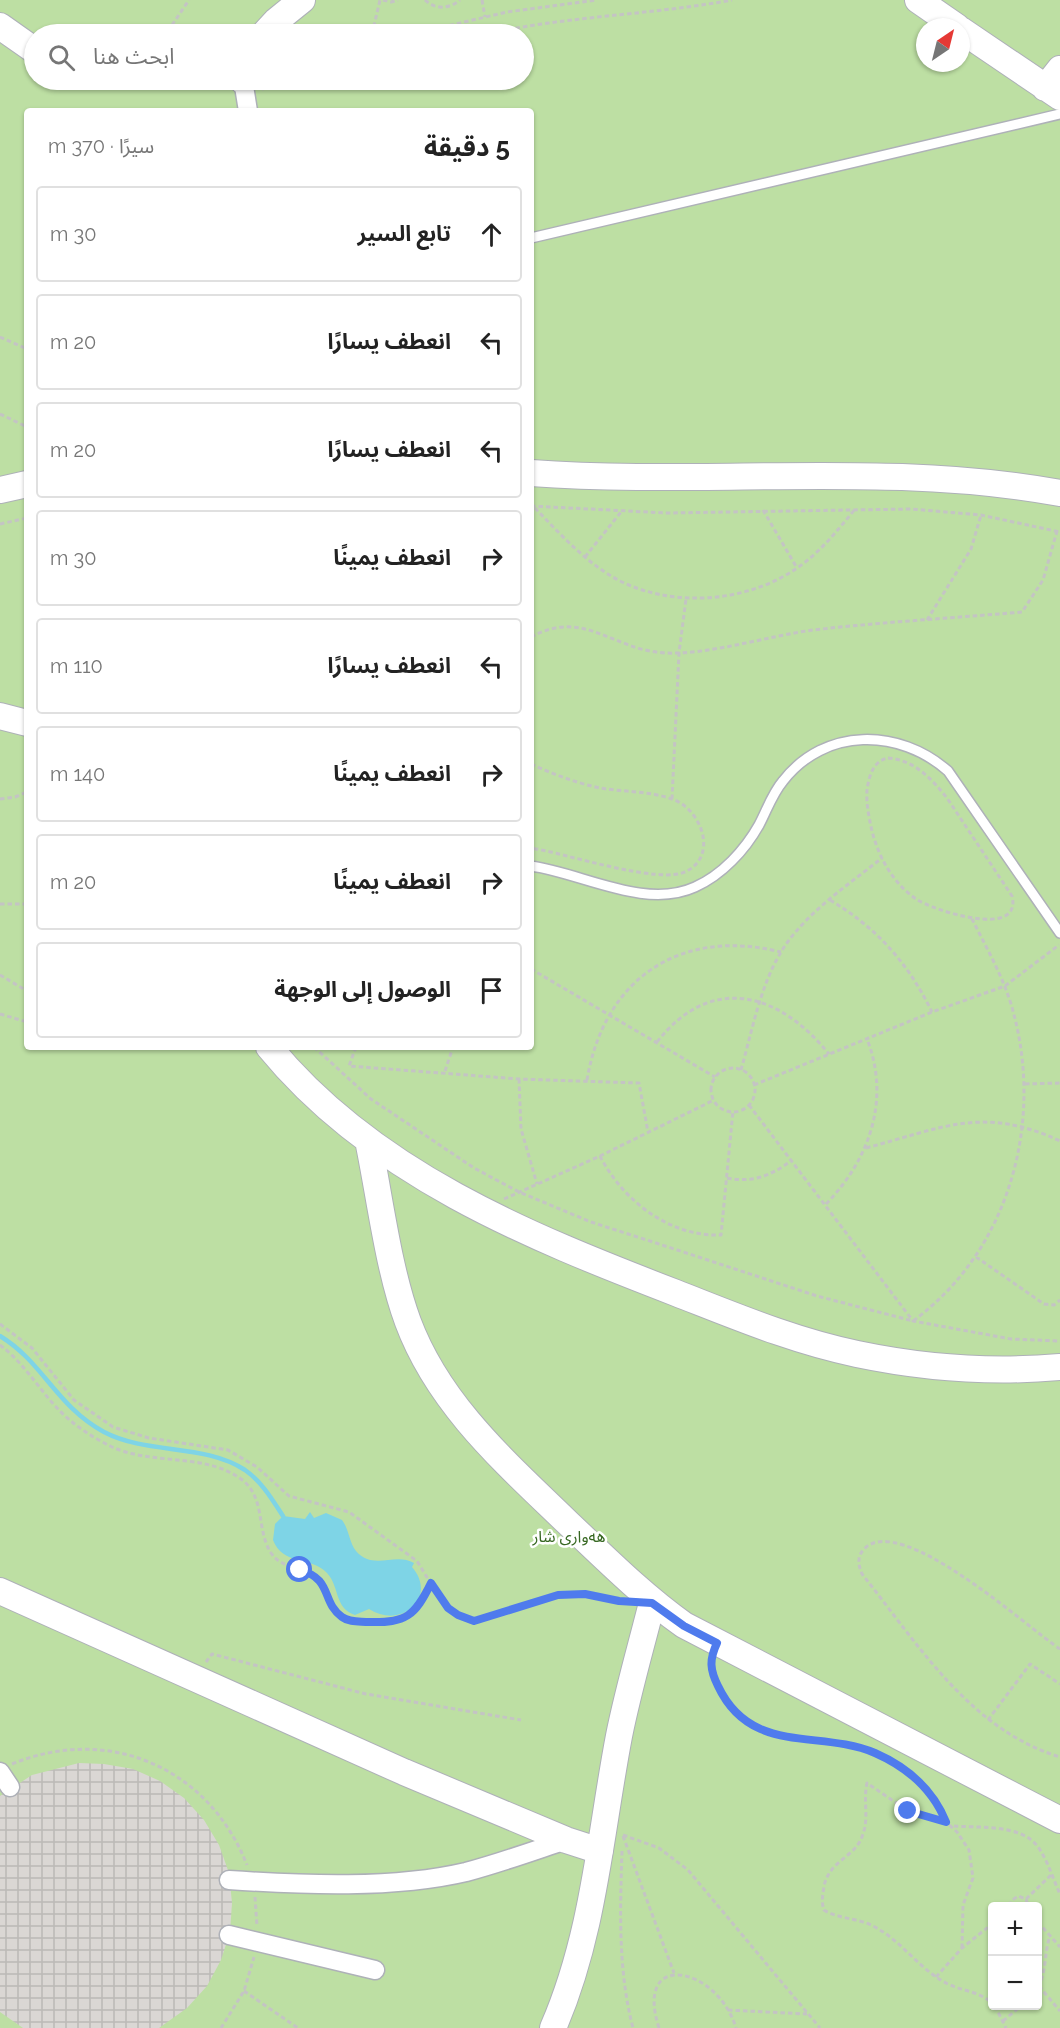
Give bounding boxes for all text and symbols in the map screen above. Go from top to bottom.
north arrow [916,18,970,72]
search box [24,24,534,90]
icon: search [45,41,78,74]
text: ابحث هنا [93,43,174,69]
text: 5 دقيقة [424,132,510,162]
text: سيرًا · 370 m [48,134,154,158]
icon: ahead [475,218,508,251]
text: تابع السير [357,220,451,246]
text: 30 m [50,222,96,246]
icon: left [475,326,508,359]
text: انعطف يسارًا [328,328,451,354]
text: 20 m [50,330,96,354]
icon: left [475,434,508,467]
text: انعطف يسارًا [328,436,451,462]
text: 20 m [50,438,96,462]
icon: right [475,542,508,575]
text: انعطف يمينًا [333,544,451,570]
text: 30 m [50,546,96,570]
icon: left [475,650,508,683]
text: انعطف يسارًا [328,652,451,678]
text: 110 m [50,654,103,678]
icon: right [475,758,508,791]
text: انعطف يمينًا [333,760,451,786]
text: 140 m [50,762,105,786]
icon: right [475,866,508,899]
text: انعطف يمينًا [333,868,451,894]
text: 20 m [50,870,96,894]
icon: arrive [475,974,508,1007]
text: الوصول إلى الوجهة [274,976,451,1002]
park label: هەواری شار [531,1527,606,1546]
route start [286,1556,312,1582]
route end [894,1797,920,1823]
map controls [988,1902,1042,2010]
button: + [988,1902,1042,1956]
button: − [988,1956,1042,2010]

